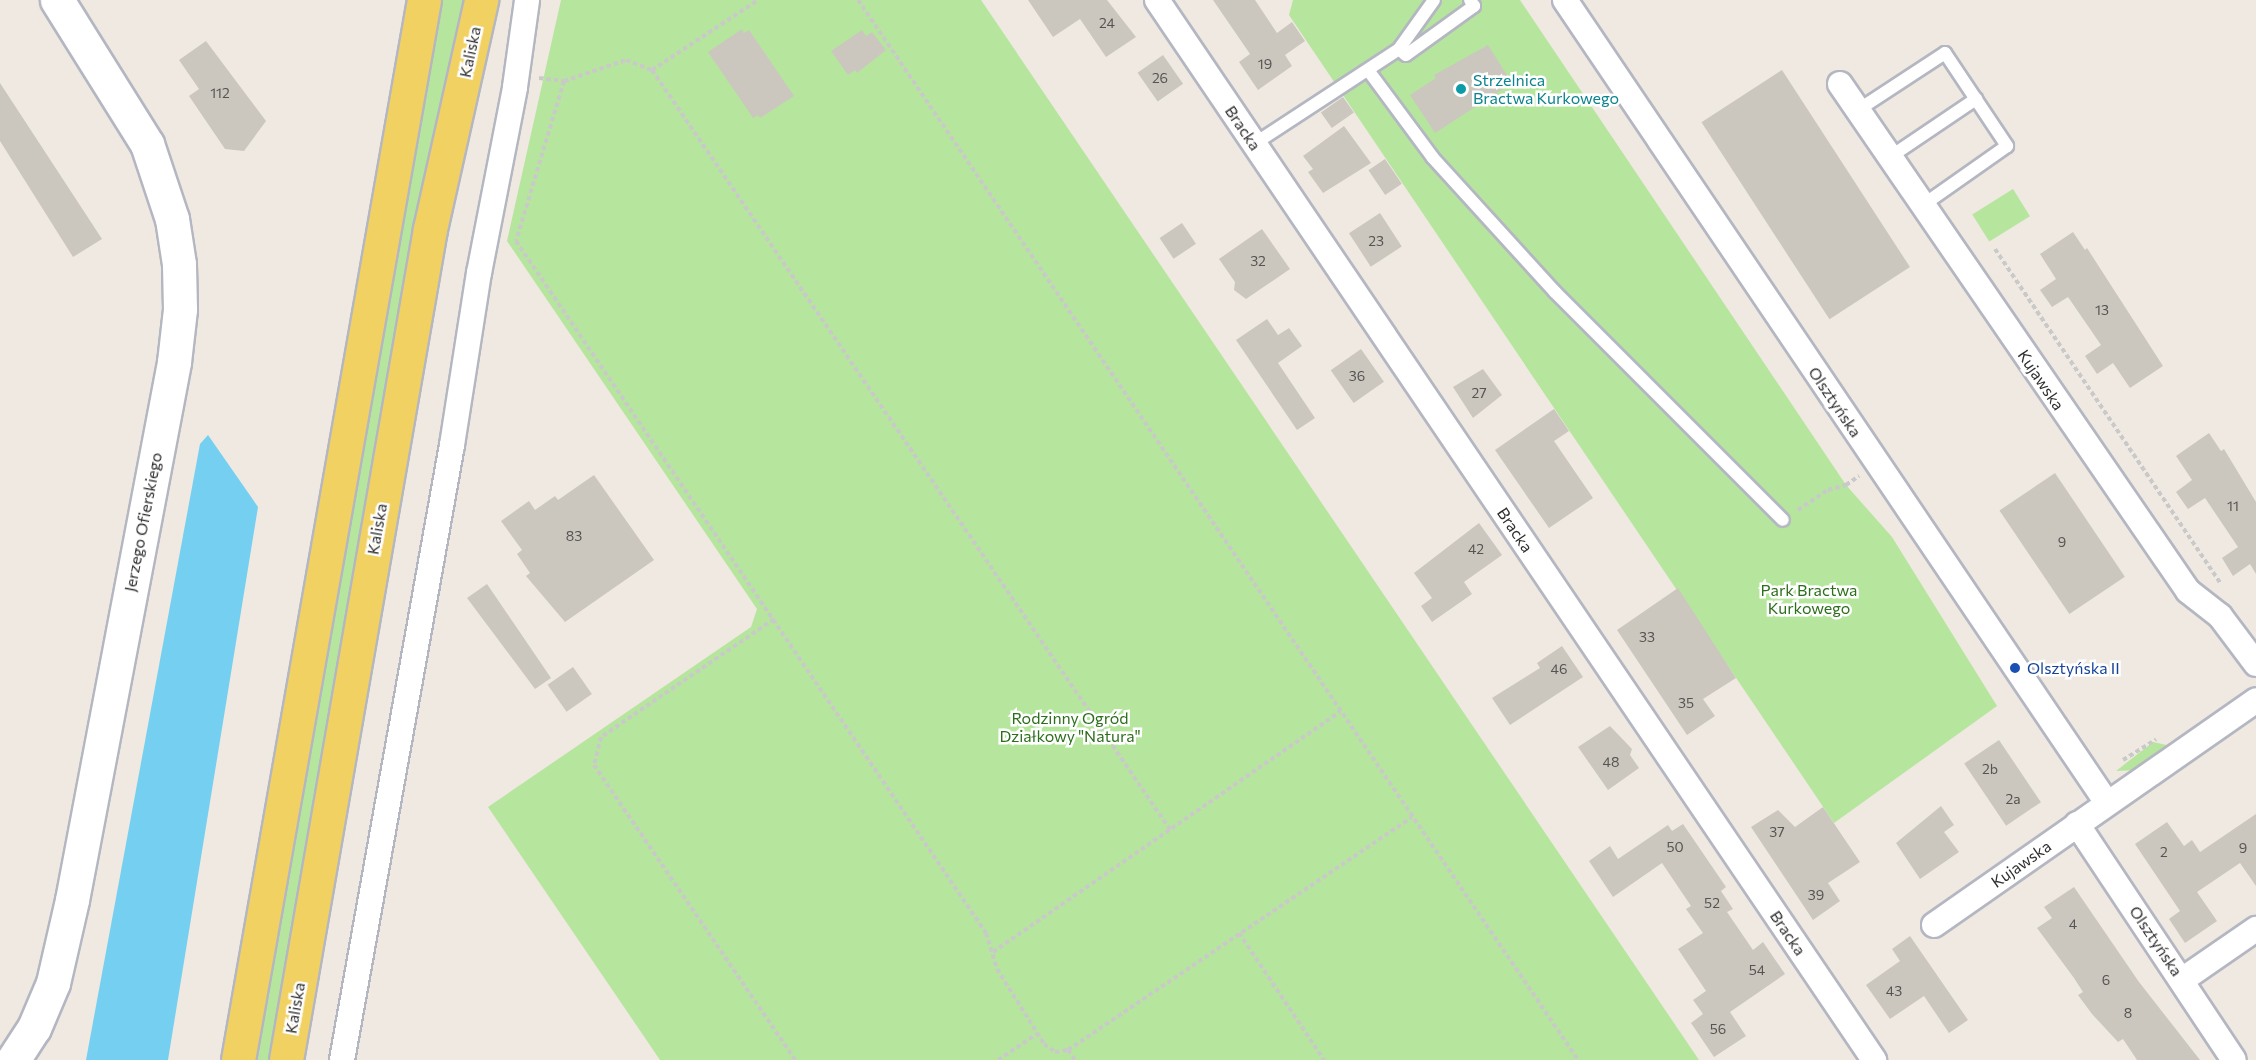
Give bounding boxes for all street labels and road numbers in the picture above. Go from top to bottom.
street label: Kaliska [455,25,485,79]
street label: Bracka [1221,102,1265,154]
street label: Kujawska [2014,346,2068,414]
street label: Olsztyńska [1804,363,1866,441]
street label: Jerzego Ofierskiego [120,451,166,593]
street label: Kaliska [363,502,391,556]
street label: Bracka [1493,504,1537,556]
street label: Kujawska [1987,836,2055,892]
street label: Olsztyńska [2125,902,2187,980]
street label: Bracka [1766,907,1810,959]
street label: Kaliska [281,981,309,1035]

